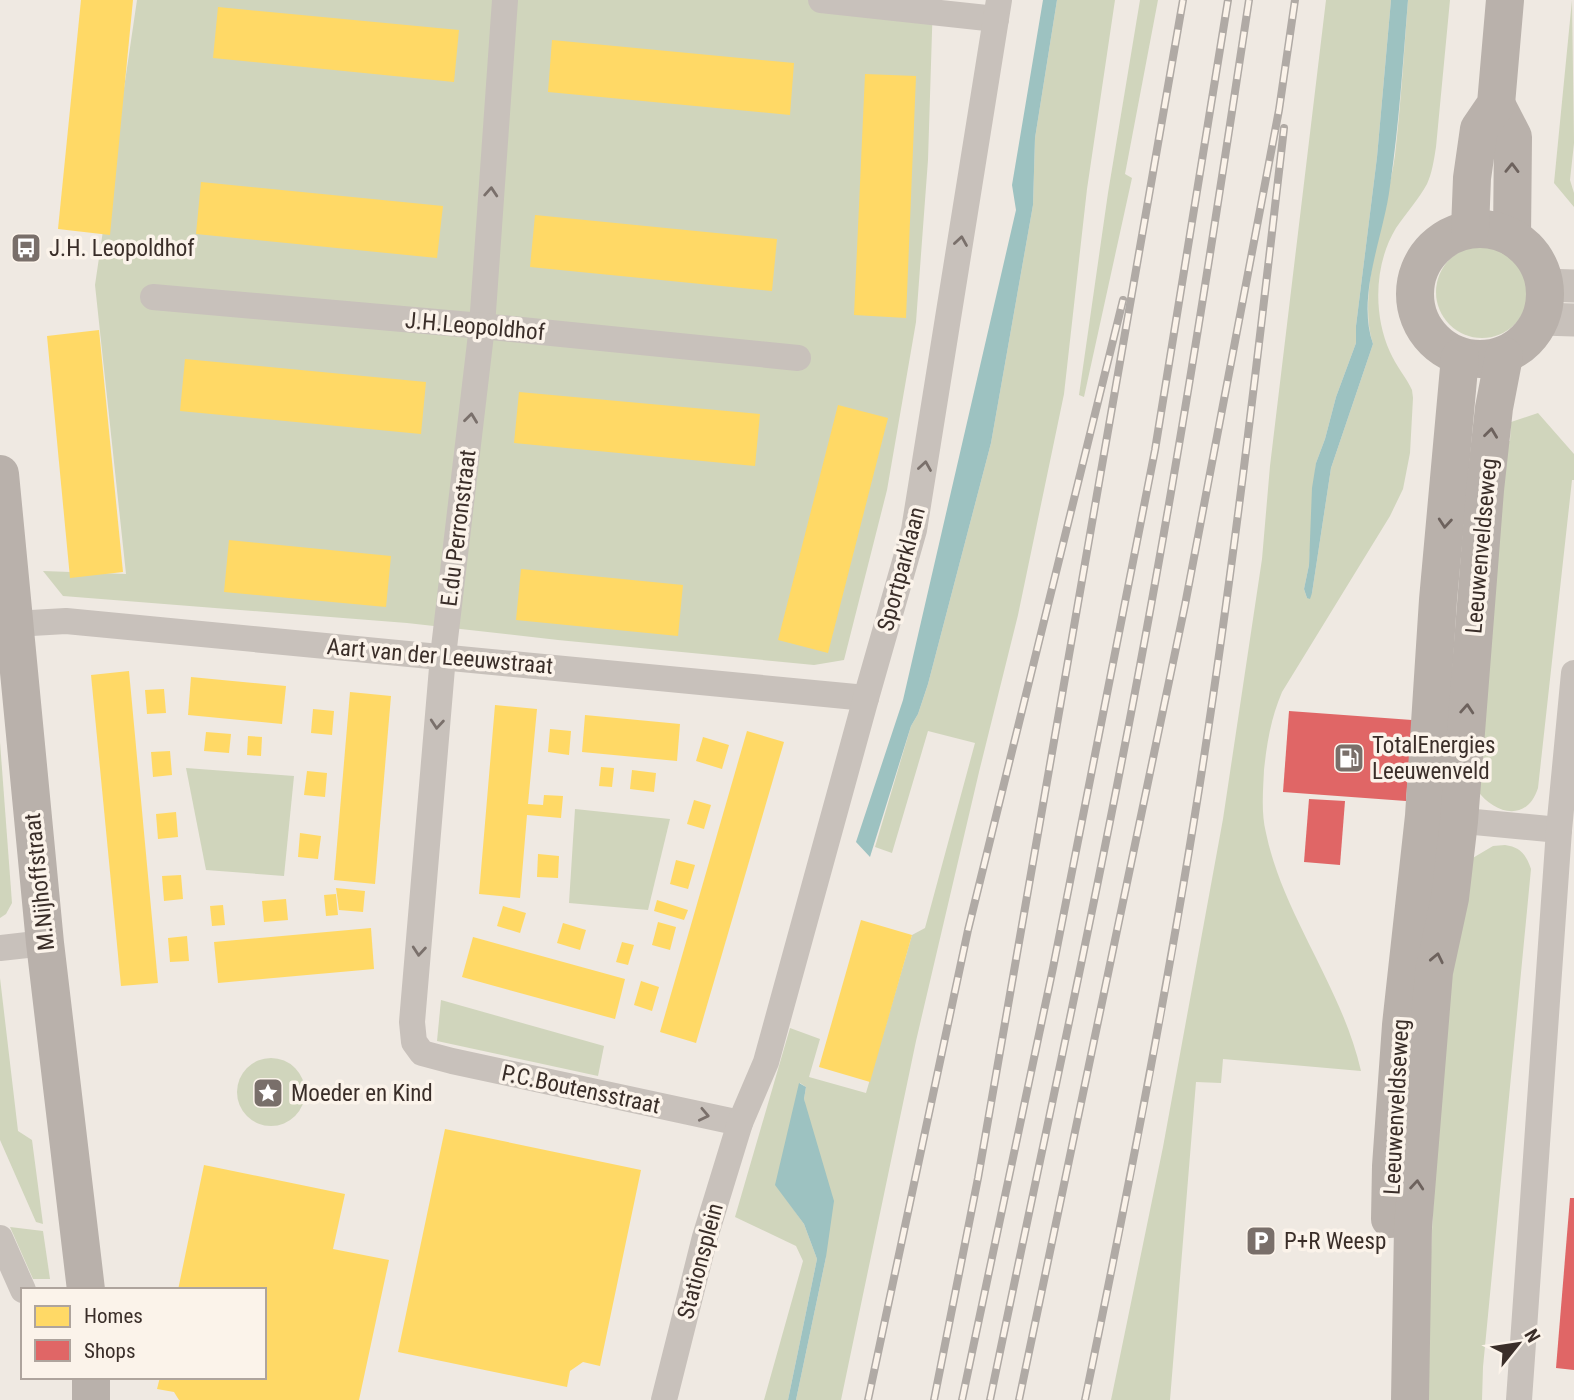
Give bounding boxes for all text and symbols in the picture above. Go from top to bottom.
one-way arrow [1504,163,1520,173]
one-way arrow [484,186,499,197]
bus stop icon: J.H. Leopoldhof [9,231,43,265]
place label: J.H. Leopoldhof [49,235,195,262]
one-way arrow [953,236,968,247]
street label: J.H.Leopoldhof [404,307,547,346]
one-way arrow [463,412,478,423]
one-way arrow [1484,427,1499,439]
street label: E.du Perronstraat [435,448,482,608]
street label: Leeuwenveldseweg [1460,457,1503,635]
one-way arrow [917,460,932,472]
street label: Sportparklaan [872,504,931,634]
one-way arrow [1438,517,1453,528]
street label: Aart van der Leeuwstraat [326,633,554,680]
one-way arrow [1460,703,1475,714]
one-way arrow [430,719,445,730]
place label: TotalEnergies Leeuwenveld [1372,732,1496,785]
fuel station icon: TotalEnergies Leeuwenveld [1332,741,1366,775]
street label: M.Nijhoffstraat [19,812,60,952]
one-way arrow [412,946,427,957]
one-way arrow [1429,952,1444,964]
street label: Leeuwenveldseweg [1378,1018,1415,1196]
street label: P.C.Boutensstraat [499,1060,663,1119]
place icon: Moeder en Kind [251,1076,285,1110]
place label: Moeder en Kind [291,1080,433,1107]
one-way arrow [697,1106,709,1121]
one-way arrow [1409,1179,1424,1190]
street label: Stationsplein [672,1200,729,1322]
parking icon: P+R Weesp [1244,1224,1278,1258]
place label: P+R Weesp [1284,1228,1386,1255]
legend [21,1288,266,1379]
text: Homes [84,1304,143,1328]
north arrow [1483,1309,1553,1379]
text: N [1519,1325,1545,1347]
text: Shops [84,1339,136,1363]

